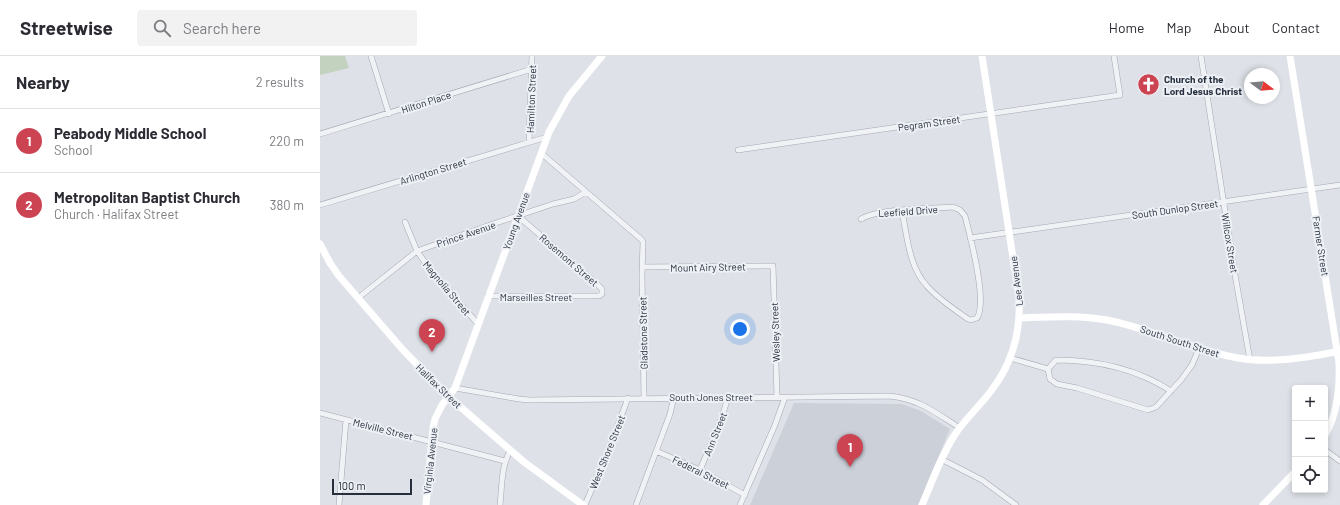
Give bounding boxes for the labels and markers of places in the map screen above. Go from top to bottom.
church icon: Church of the Lord Jesus Christ [1135,72,1161,98]
place label: Church of the Lord Jesus Christ [1164,73,1242,97]
pin: 2 [419,319,445,352]
pin: 1 [837,434,863,467]

